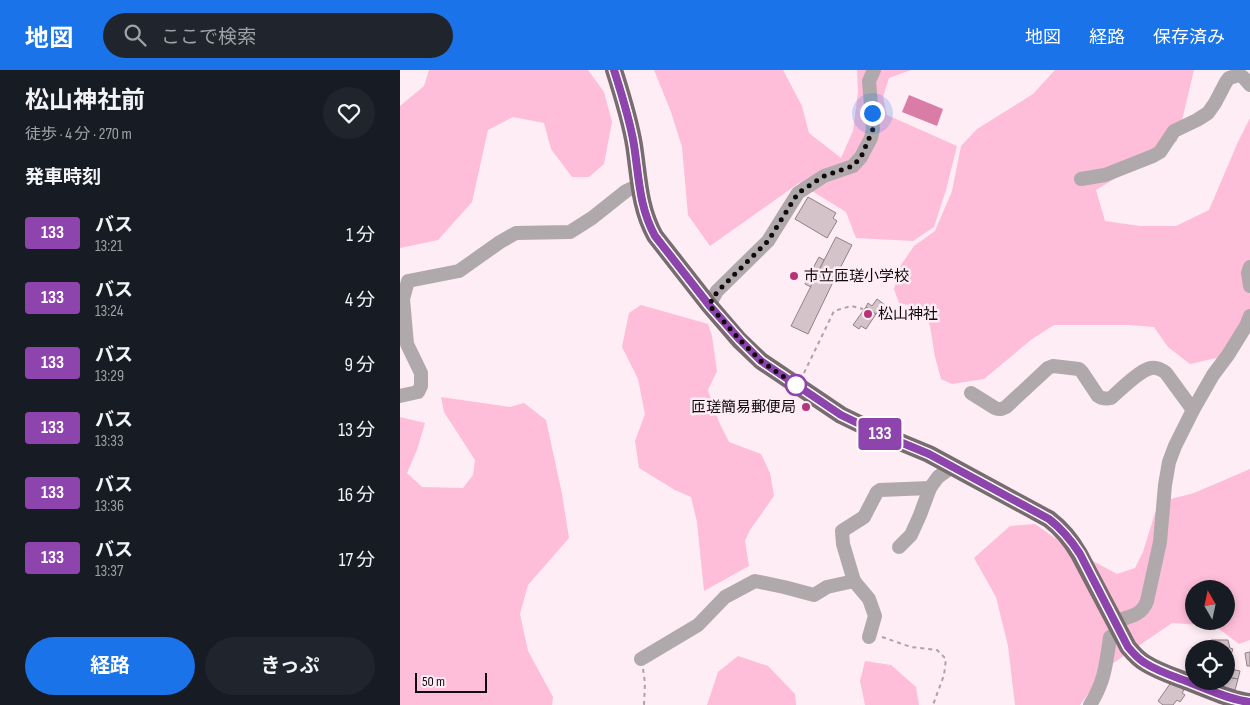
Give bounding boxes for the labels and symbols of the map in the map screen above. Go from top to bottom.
your location [860,101,885,126]
place label: 市立匝瑳小学校 [804,267,909,286]
marker: 市立匝瑳小学校 [788,270,800,282]
place label: 松山神社 [878,305,938,324]
marker: 松山神社 [862,308,874,320]
unlabelled marker [785,374,807,396]
place label: 匝瑳簡易郵便局 [691,398,796,417]
marker: 匝瑳簡易郵便局 [800,401,812,413]
line badge: 133 [851,418,909,450]
north arrow [1185,580,1235,630]
scale bar [415,670,488,693]

